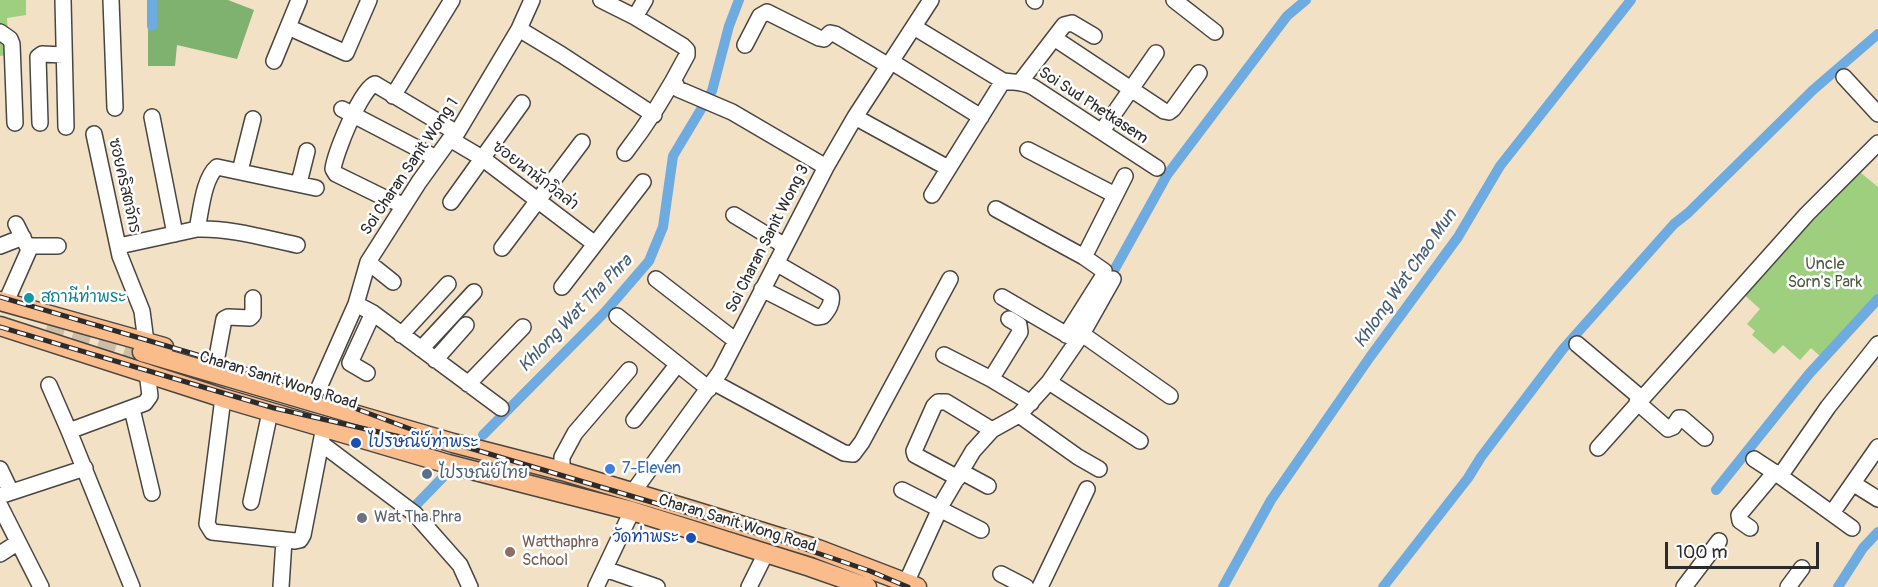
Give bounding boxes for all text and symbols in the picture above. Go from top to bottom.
street label: Soi Sud Phetkasem [1035,63,1151,149]
street label: Soi Charan Sanit Wong 1 [357,95,463,239]
street label: ซอยคริสตจักร [104,137,144,235]
street label: ซอยนานักวิลล่า [488,137,582,215]
street label: Soi Charan Sanit Wong 3 [722,162,814,316]
water label: Khlong Wat Chao Mun [1350,206,1462,352]
water label: Khlong Wat Tha Phra [515,251,637,377]
park label: Uncle Sorn's Park [1788,255,1862,293]
place label: สถานีท่าพระ [41,288,126,308]
marker: สถานีท่าพระ [22,291,36,305]
street label: Charan Sanit Wong Road [197,348,359,414]
place label: ไปรษณีย์ท่าพระ [368,433,478,453]
marker: ไปรษณีย์ท่าพระ [349,436,363,450]
place label: 7-Eleven [622,459,681,479]
marker: 7-Eleven [603,462,617,476]
place label: ไปรษณีย์ไทย [439,464,528,484]
marker: ไปรษณีย์ไทย [420,467,434,481]
street label: Charan Sanit Wong Road [656,491,818,557]
place label: Wat Tha Phra [374,508,461,528]
marker: Wat Tha Phra [355,511,369,525]
place label: วัดท่าพระ [612,528,679,548]
scale bar [1668,530,1822,568]
marker: วัดท่าพระ [684,531,698,545]
place label: Watthaphra School [522,533,599,571]
text: 100 m [1676,541,1728,564]
marker: Watthaphra School [503,545,517,559]

